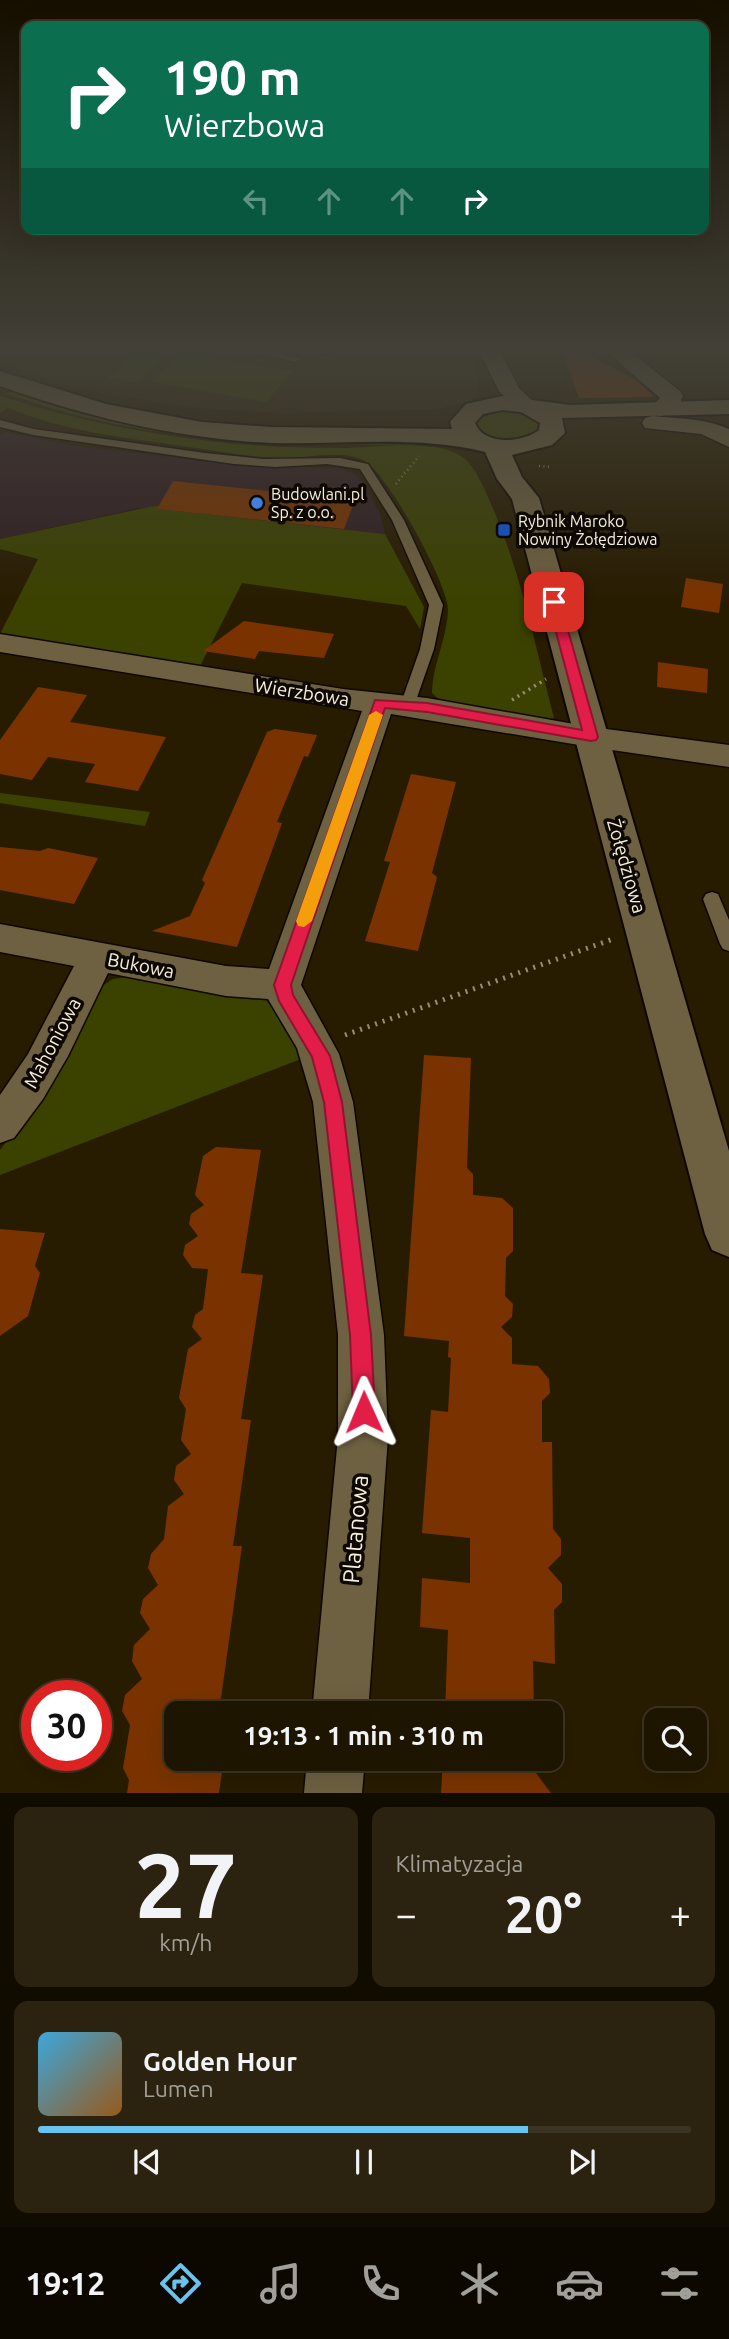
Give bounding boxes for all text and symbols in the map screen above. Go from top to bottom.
icon: right [49,49,140,140]
text: 190 m [164,49,301,104]
text: Wierzbowa [164,107,325,143]
icon: left [237,182,275,220]
icon: ahead [310,182,348,220]
icon: ahead [383,182,421,220]
icon: right [456,182,494,220]
place label: Budowlani.pl Sp. z o.o. [271,485,364,521]
marker: Budowlani.pl Sp. z o.o. [249,495,265,511]
place label: Rybnik Maroko Nowiny Żołędziowa [518,512,657,548]
marker: Rybnik Maroko Nowiny Żołędziowa [496,522,512,538]
pin [524,572,584,632]
icon: arrive [535,583,573,621]
street label: Wierzbowa [253,674,351,710]
street label: Żołędziowa [603,816,651,916]
street label: Bukowa [106,948,176,982]
street label: Mahoniowa [19,994,85,1092]
position arrow [327,1375,401,1449]
street label: Platanowa [338,1474,372,1584]
speed limit sign: 30 [21,1680,112,1771]
map controls [644,1708,707,1771]
button: search [644,1708,707,1771]
text: 19:13 · 1 min · 310 m [243,1721,484,1750]
text: 27 [134,1833,237,1935]
text: Klimatyzacja [396,1851,523,1876]
text: 20° [505,1885,582,1943]
text: − [396,1893,417,1935]
text: + [670,1893,691,1935]
text: km/h [159,1930,212,1955]
text: Golden Hour [143,2047,297,2076]
text: Lumen [143,2076,214,2101]
icon: previous [128,2143,166,2181]
icon: pause [345,2143,383,2181]
icon: next [563,2143,601,2181]
icon: directions [156,2259,205,2308]
icon: music [256,2259,305,2308]
icon: phone [356,2259,405,2308]
icon: climate [455,2259,504,2308]
icon: car [555,2259,604,2308]
icon: filters [655,2259,704,2308]
text: 19:12 [25,2265,105,2301]

